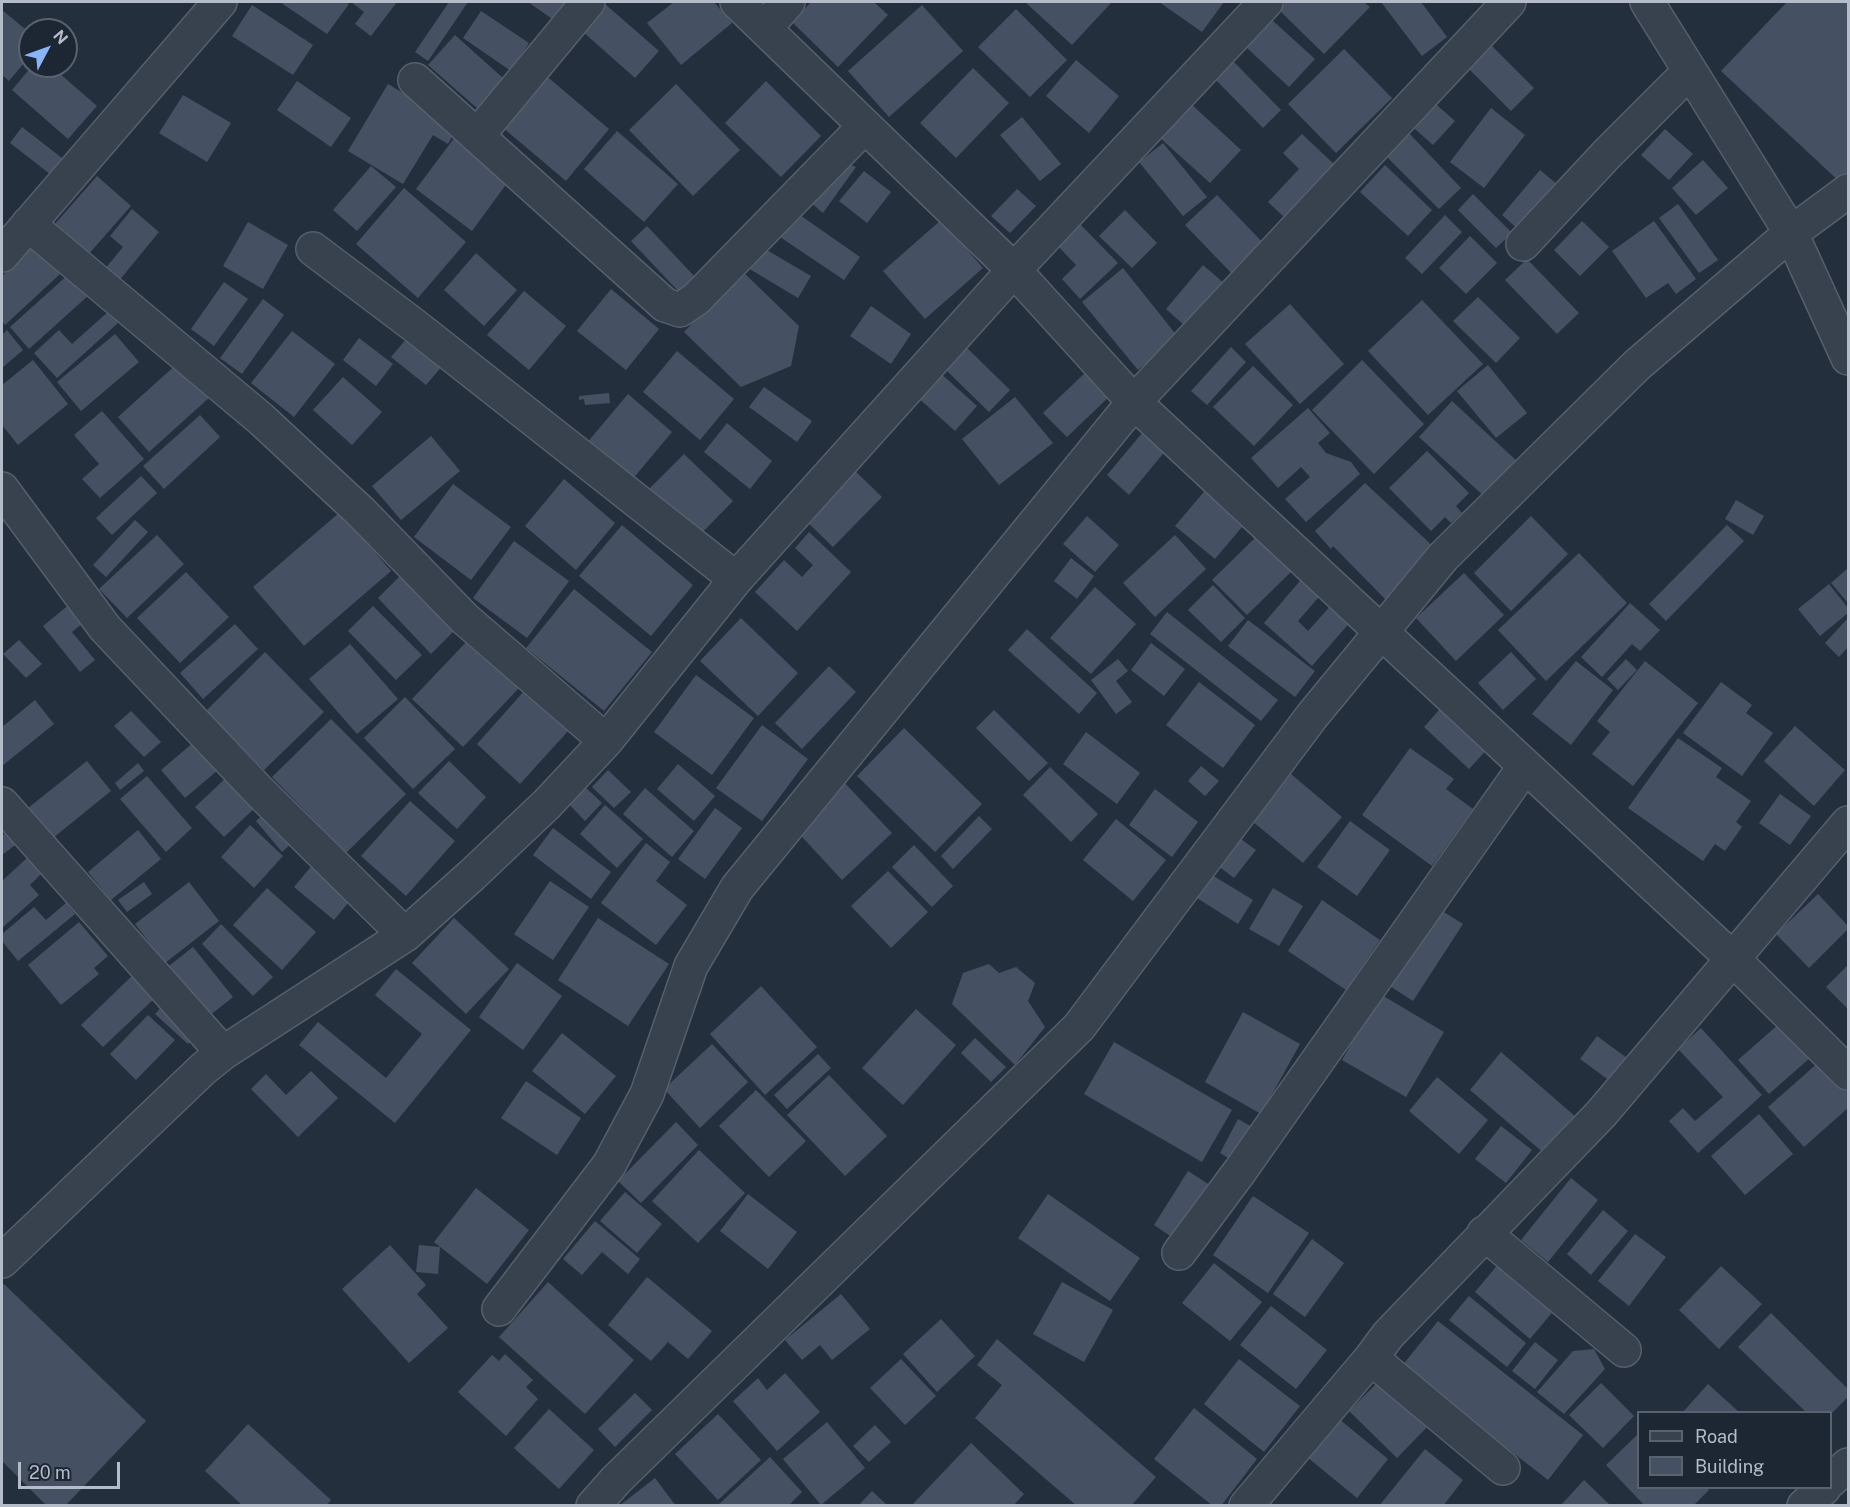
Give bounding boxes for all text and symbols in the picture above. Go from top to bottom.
north arrow [18,18,78,78]
text: N [49,26,72,48]
legend [1637,1411,1832,1489]
text: Road [1695,1426,1738,1447]
scale bar [21,1450,123,1488]
text: Building [1695,1456,1764,1477]
text: 20 m [29,1462,71,1483]

